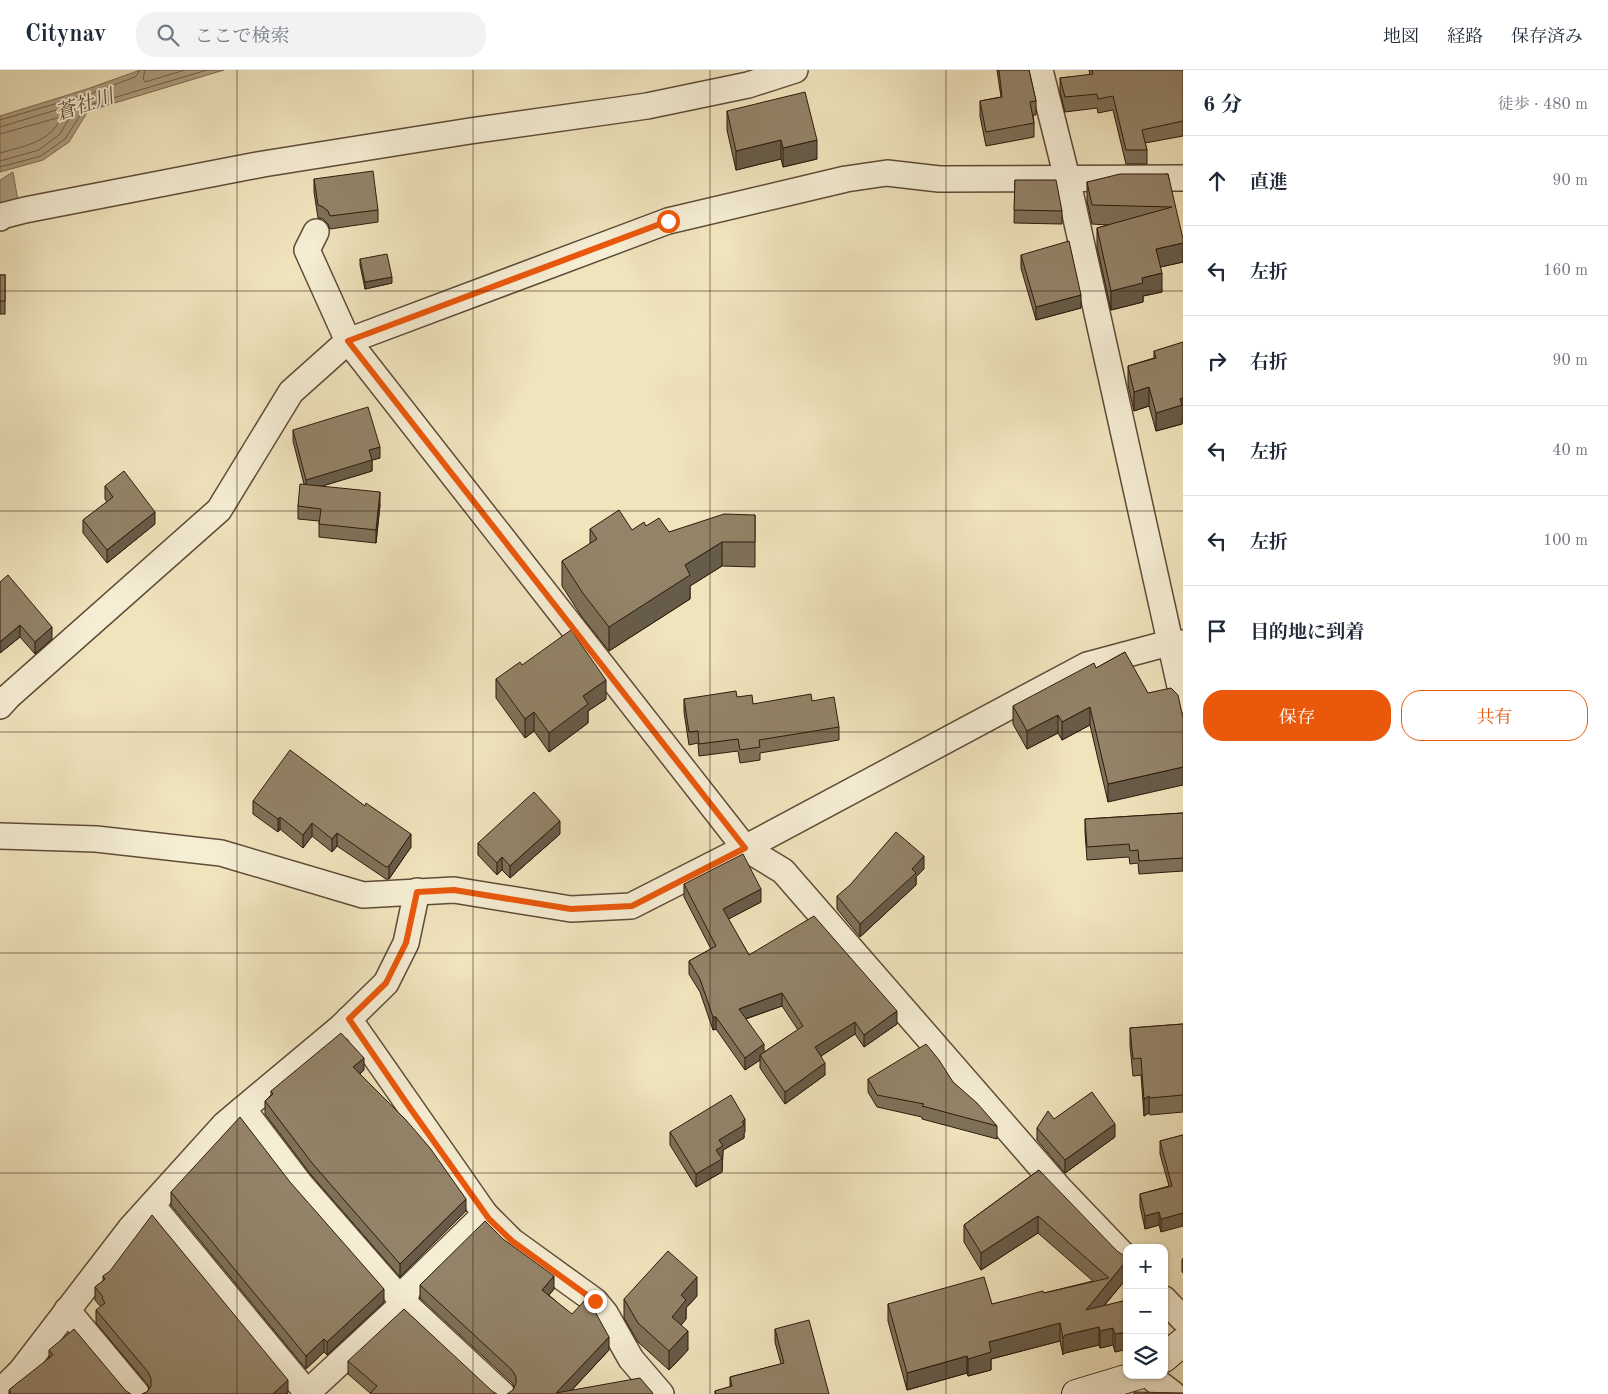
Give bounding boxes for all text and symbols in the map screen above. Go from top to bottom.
search box [136,12,486,57]
icon: search [154,21,182,49]
text: Citynav [25,23,106,47]
text: ここで検索 [194,28,289,47]
text: 地図 [1383,28,1419,46]
text: 経路 [1447,28,1483,46]
text: 保存済み [1511,28,1583,46]
water label: 蒼社川 [53,85,119,125]
text: 6 分 [1203,95,1242,116]
text: 徒歩 · 480 m [1498,97,1588,113]
icon: ahead [1203,167,1231,195]
text: 90 m [1552,173,1588,189]
text: 直進 [1250,174,1288,193]
route start [657,210,680,233]
icon: left [1203,257,1231,285]
text: 160 m [1543,263,1588,279]
text: 左折 [1250,264,1288,283]
icon: right [1203,347,1231,375]
text: 90 m [1552,353,1588,369]
text: 右折 [1250,354,1288,373]
icon: left [1203,437,1231,465]
text: 40 m [1552,443,1588,459]
text: 左折 [1250,444,1288,463]
icon: left [1203,527,1231,555]
text: 100 m [1543,533,1588,549]
text: 左折 [1250,534,1288,553]
icon: arrive [1203,617,1231,645]
text: 目的地に到着 [1250,624,1364,643]
button: 保存 [1203,690,1391,741]
button: 共有 [1401,690,1588,741]
map controls [1123,1244,1168,1379]
button: + [1123,1244,1168,1289]
button: − [1123,1289,1168,1334]
route end [584,1290,607,1313]
button: layers [1123,1334,1168,1379]

